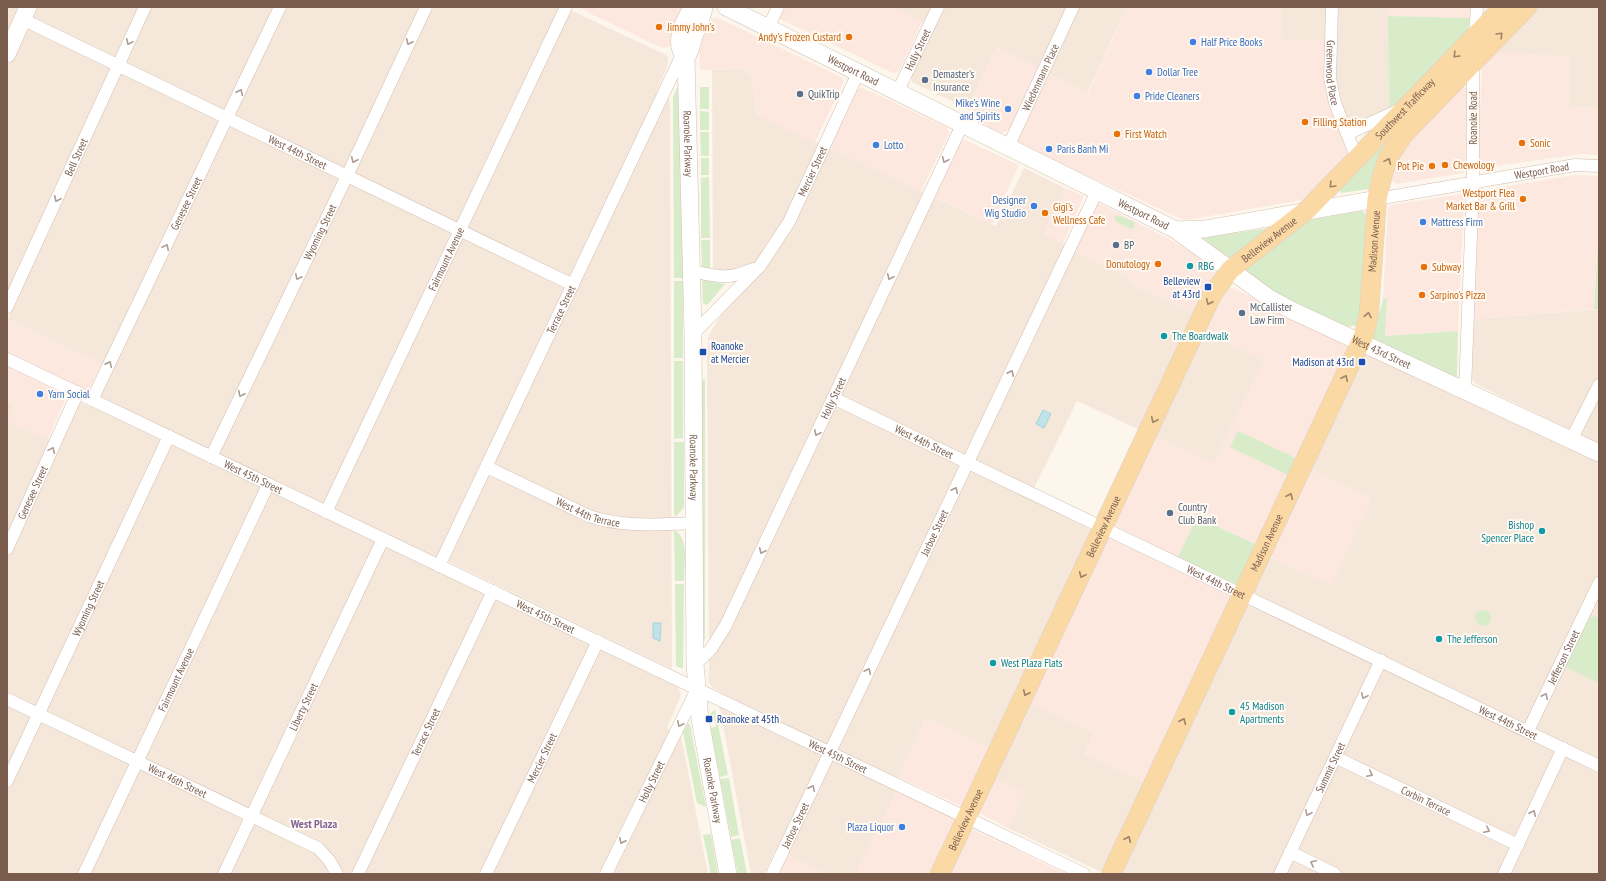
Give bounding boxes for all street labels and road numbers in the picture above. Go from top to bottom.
street label: Holly Street [902,26,934,73]
street label: Greenwood Place [1323,40,1342,107]
street label: Wiedenmann Place [1019,41,1062,113]
street label: Westport Road [825,51,881,89]
street label: Southwest Trafficway [1372,74,1438,142]
street label: Roanoke Road [1466,91,1480,145]
street label: Roanoke Parkway [680,110,696,178]
street label: West 44th Street [266,132,329,172]
street label: Bell Street [61,136,91,178]
street label: Mercier Street [795,144,830,199]
street label: Westport Road [1513,159,1570,182]
street label: Genesee Street [167,174,205,232]
street label: Westport Road [1116,195,1172,233]
street label: Wyoming Street [300,202,339,262]
street label: Madison Avenue [1365,209,1383,272]
street label: Belleview Avenue [1238,213,1300,266]
street label: Fairmount Avenue [425,225,467,293]
street label: Terrace Street [543,283,578,336]
street label: West 43rd Street [1350,332,1413,372]
street label: Holly Street [817,375,849,421]
street label: West 44th Street [892,422,956,462]
street label: Roanoke Parkway [687,435,701,502]
street label: West 45th Street [222,457,285,497]
street label: Genesee Street [14,464,51,521]
street label: Belleview Avenue [1083,493,1124,560]
street label: West 44th Terrace [554,494,621,530]
street label: Jarboe Street [917,507,951,559]
street label: Madison Avenue [1247,511,1286,574]
street label: West 44th Street [1184,562,1248,602]
street label: Wyoming Street [69,578,107,638]
street label: West 45th Street [514,597,577,637]
street label: Jefferson Street [1544,628,1583,688]
street label: Fairmount Avenue [155,645,197,714]
street label: Liberty Street [286,681,321,733]
street label: West 44th Street [1476,702,1540,742]
street label: Terrace Street [408,706,443,759]
street label: Mercier Street [524,731,560,785]
street label: West 45th Street [806,736,870,776]
street label: Summit Street [1312,740,1348,795]
street label: Roanoke Parkway [700,756,726,825]
street label: Holly Street [635,758,668,805]
street label: West 46th Street [146,761,209,801]
street label: Corbin Terrace [1399,783,1454,819]
street label: Belleview Avenue [945,786,986,853]
street label: Jarboe Street [778,800,812,851]

